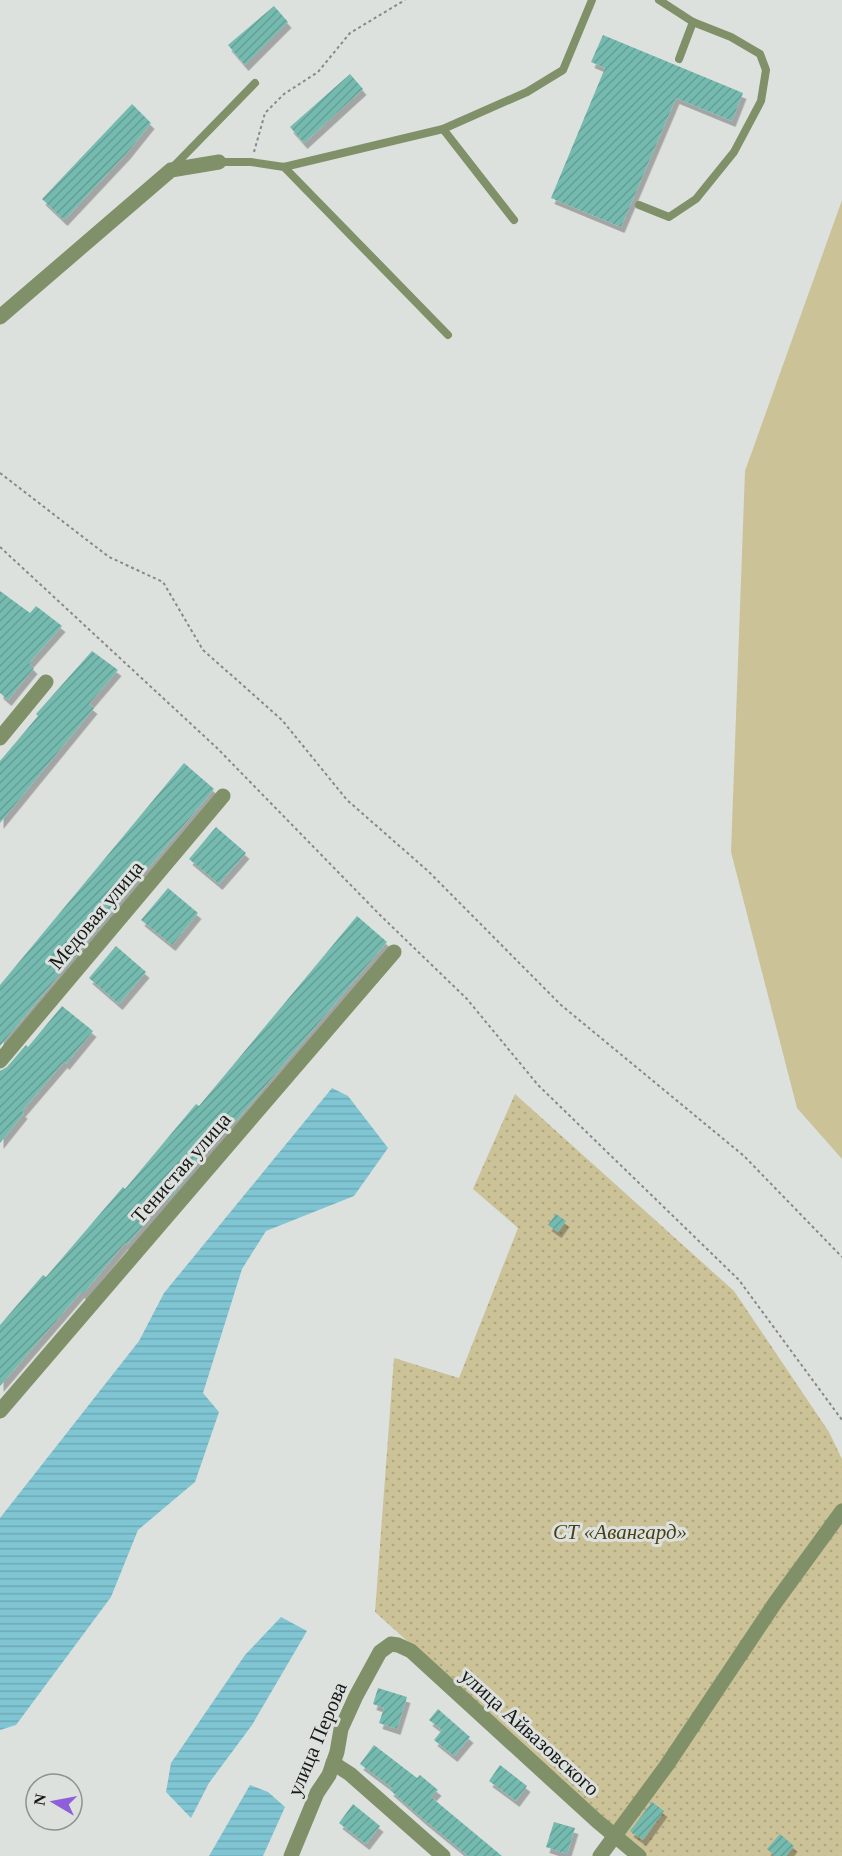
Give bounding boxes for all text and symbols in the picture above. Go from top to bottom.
street label: Медовая улица [44,855,149,974]
street label: Тенистая улица [126,1107,236,1228]
park label: СТ «Авангард» [553,1520,687,1544]
street label: улица Айвазовского [456,1663,604,1801]
street label: улица Перова [282,1678,352,1800]
north arrow [24,1772,84,1832]
text: N [30,1792,49,1807]

